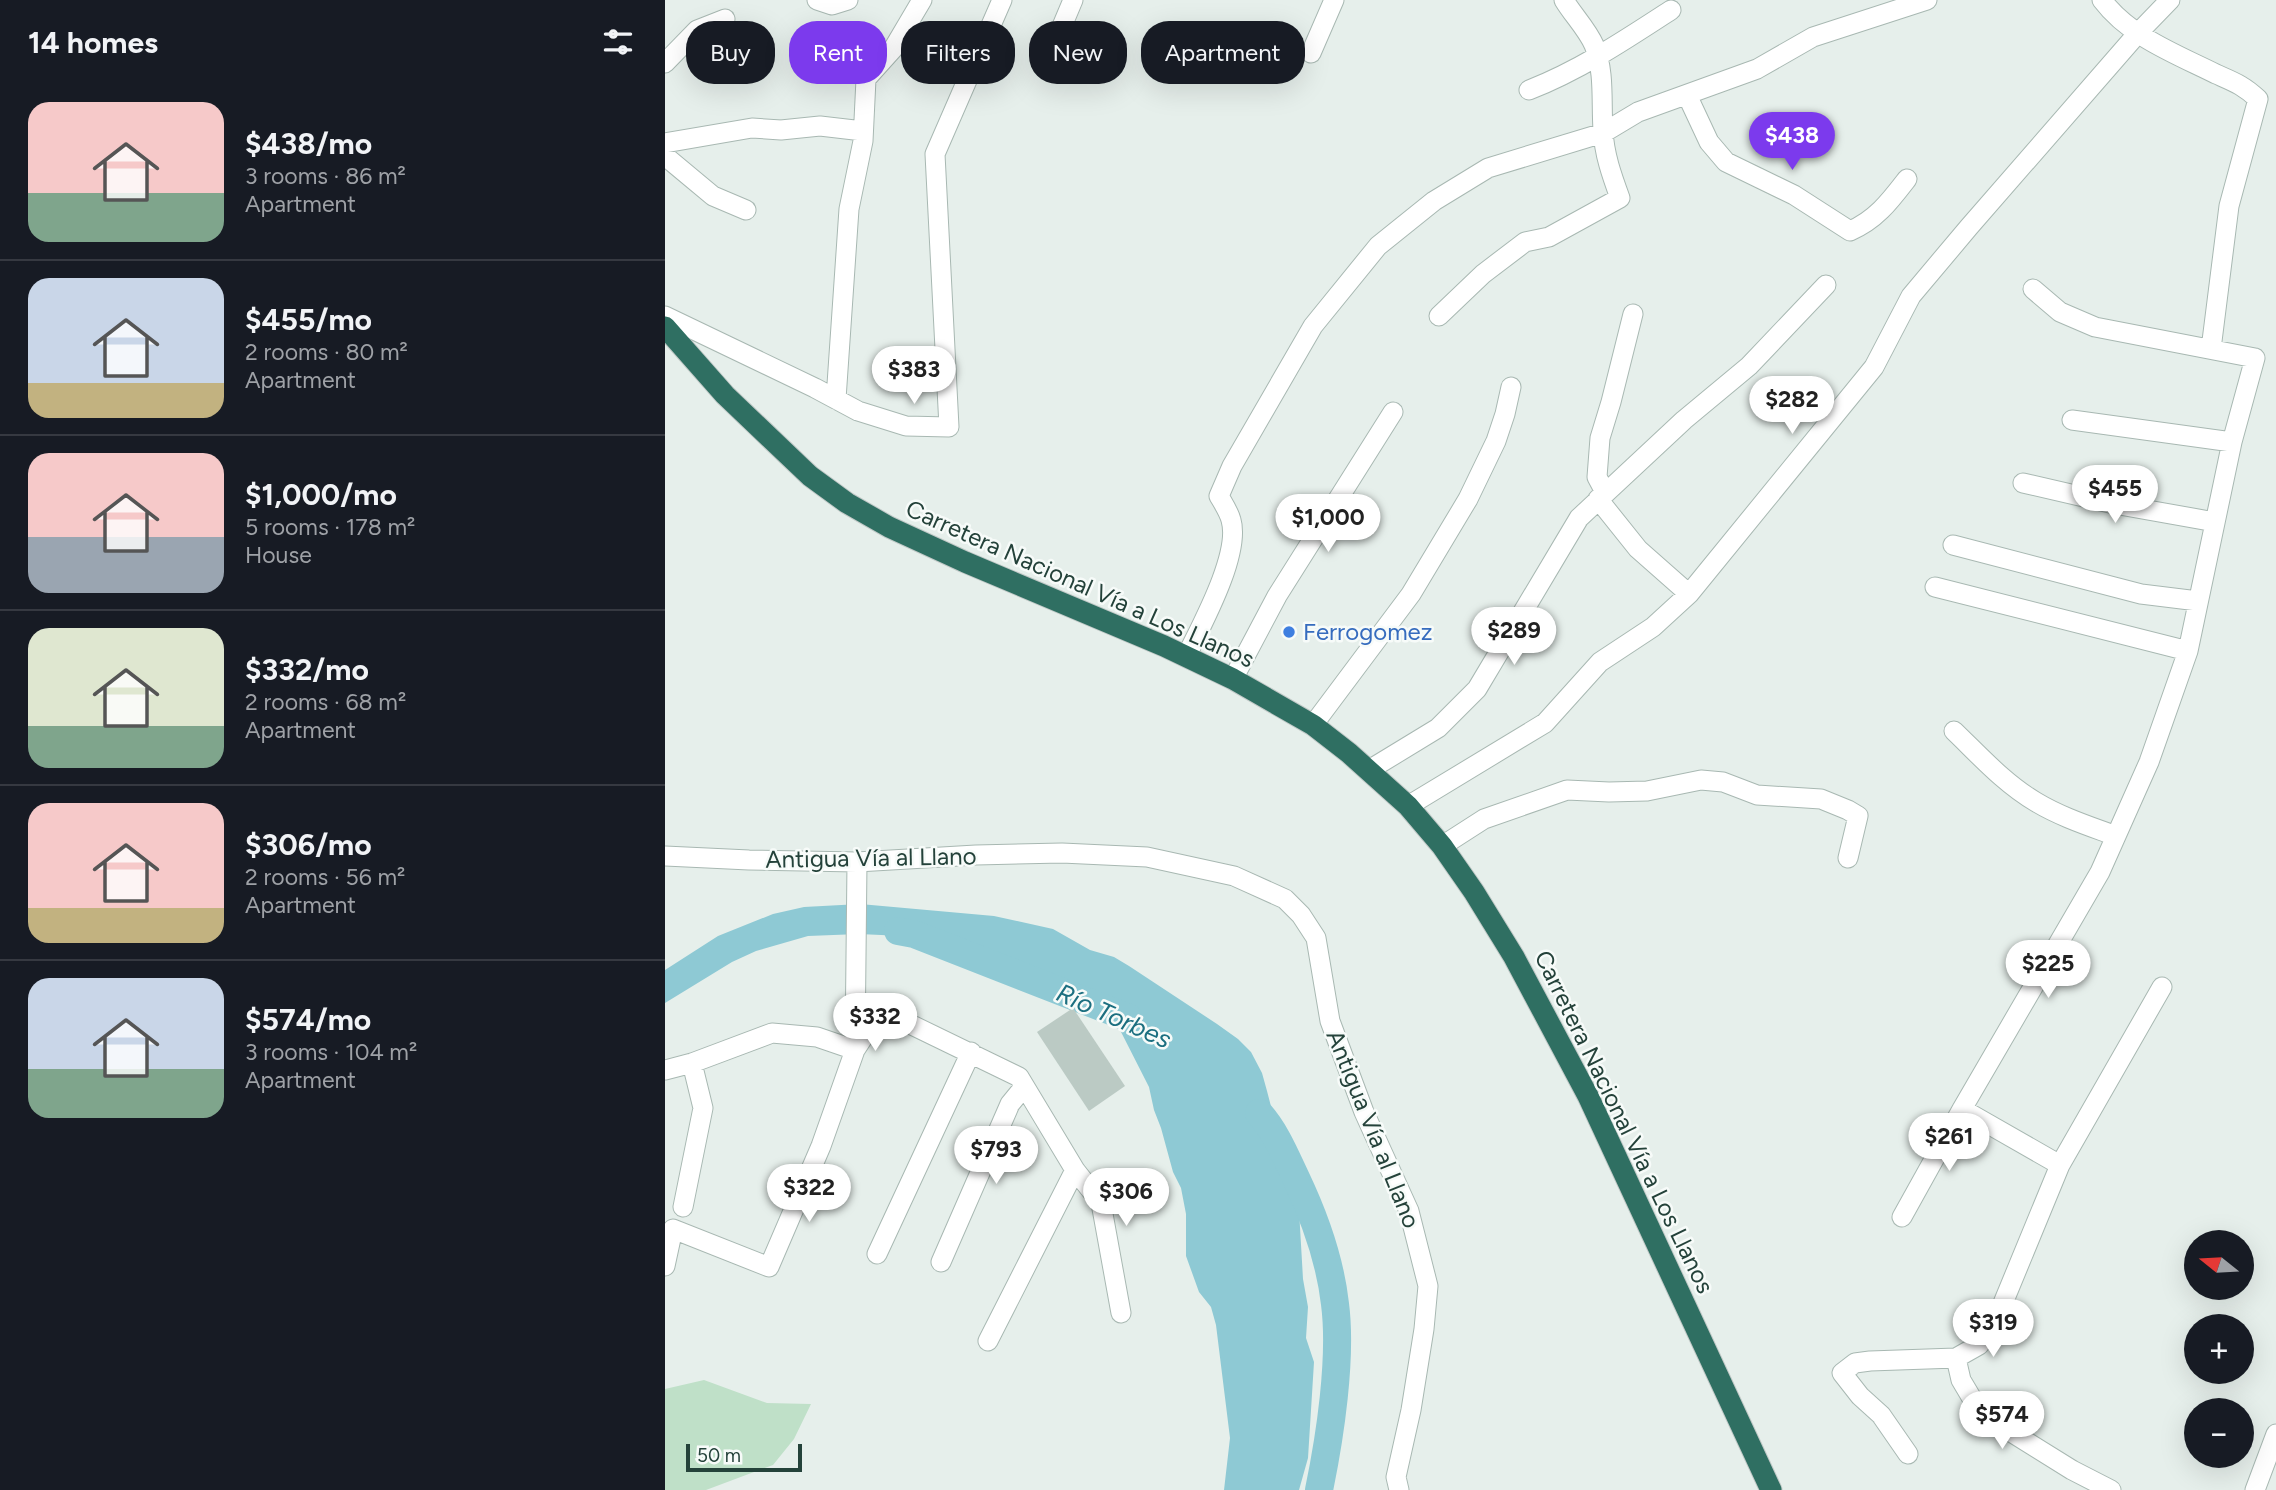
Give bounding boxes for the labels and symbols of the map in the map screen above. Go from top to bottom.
pin: $438 [1751,113,1833,172]
pin: $383 [873,346,955,406]
pin: $282 [1751,376,1833,436]
pin: $455 [2074,466,2156,525]
street label: Carretera Nacional Vía a Los Llanos [902,493,1259,674]
pin: $1,000 [1271,494,1385,554]
pin: $289 [1473,608,1555,667]
place label: Ferrogomez [1303,617,1432,646]
marker: Ferrogomez [1281,624,1297,640]
street label: Antigua Vía al Llano [765,841,977,874]
pin: $225 [2007,940,2089,1000]
street label: Carretera Nacional Vía a Los Llanos [1529,946,1720,1298]
water label: Río Torbes [1052,977,1176,1055]
pin: $332 [834,993,916,1053]
street label: Antigua Vía al Llano [1320,1026,1426,1232]
pin: $261 [1908,1114,1990,1173]
pin: $793 [955,1126,1037,1186]
pin: $322 [768,1164,850,1224]
pin: $306 [1085,1168,1167,1228]
north arrow [2184,1230,2254,1300]
pin: $319 [1952,1300,2034,1359]
pin: $574 [1961,1392,2043,1451]
scale bar [686,1441,801,1473]

